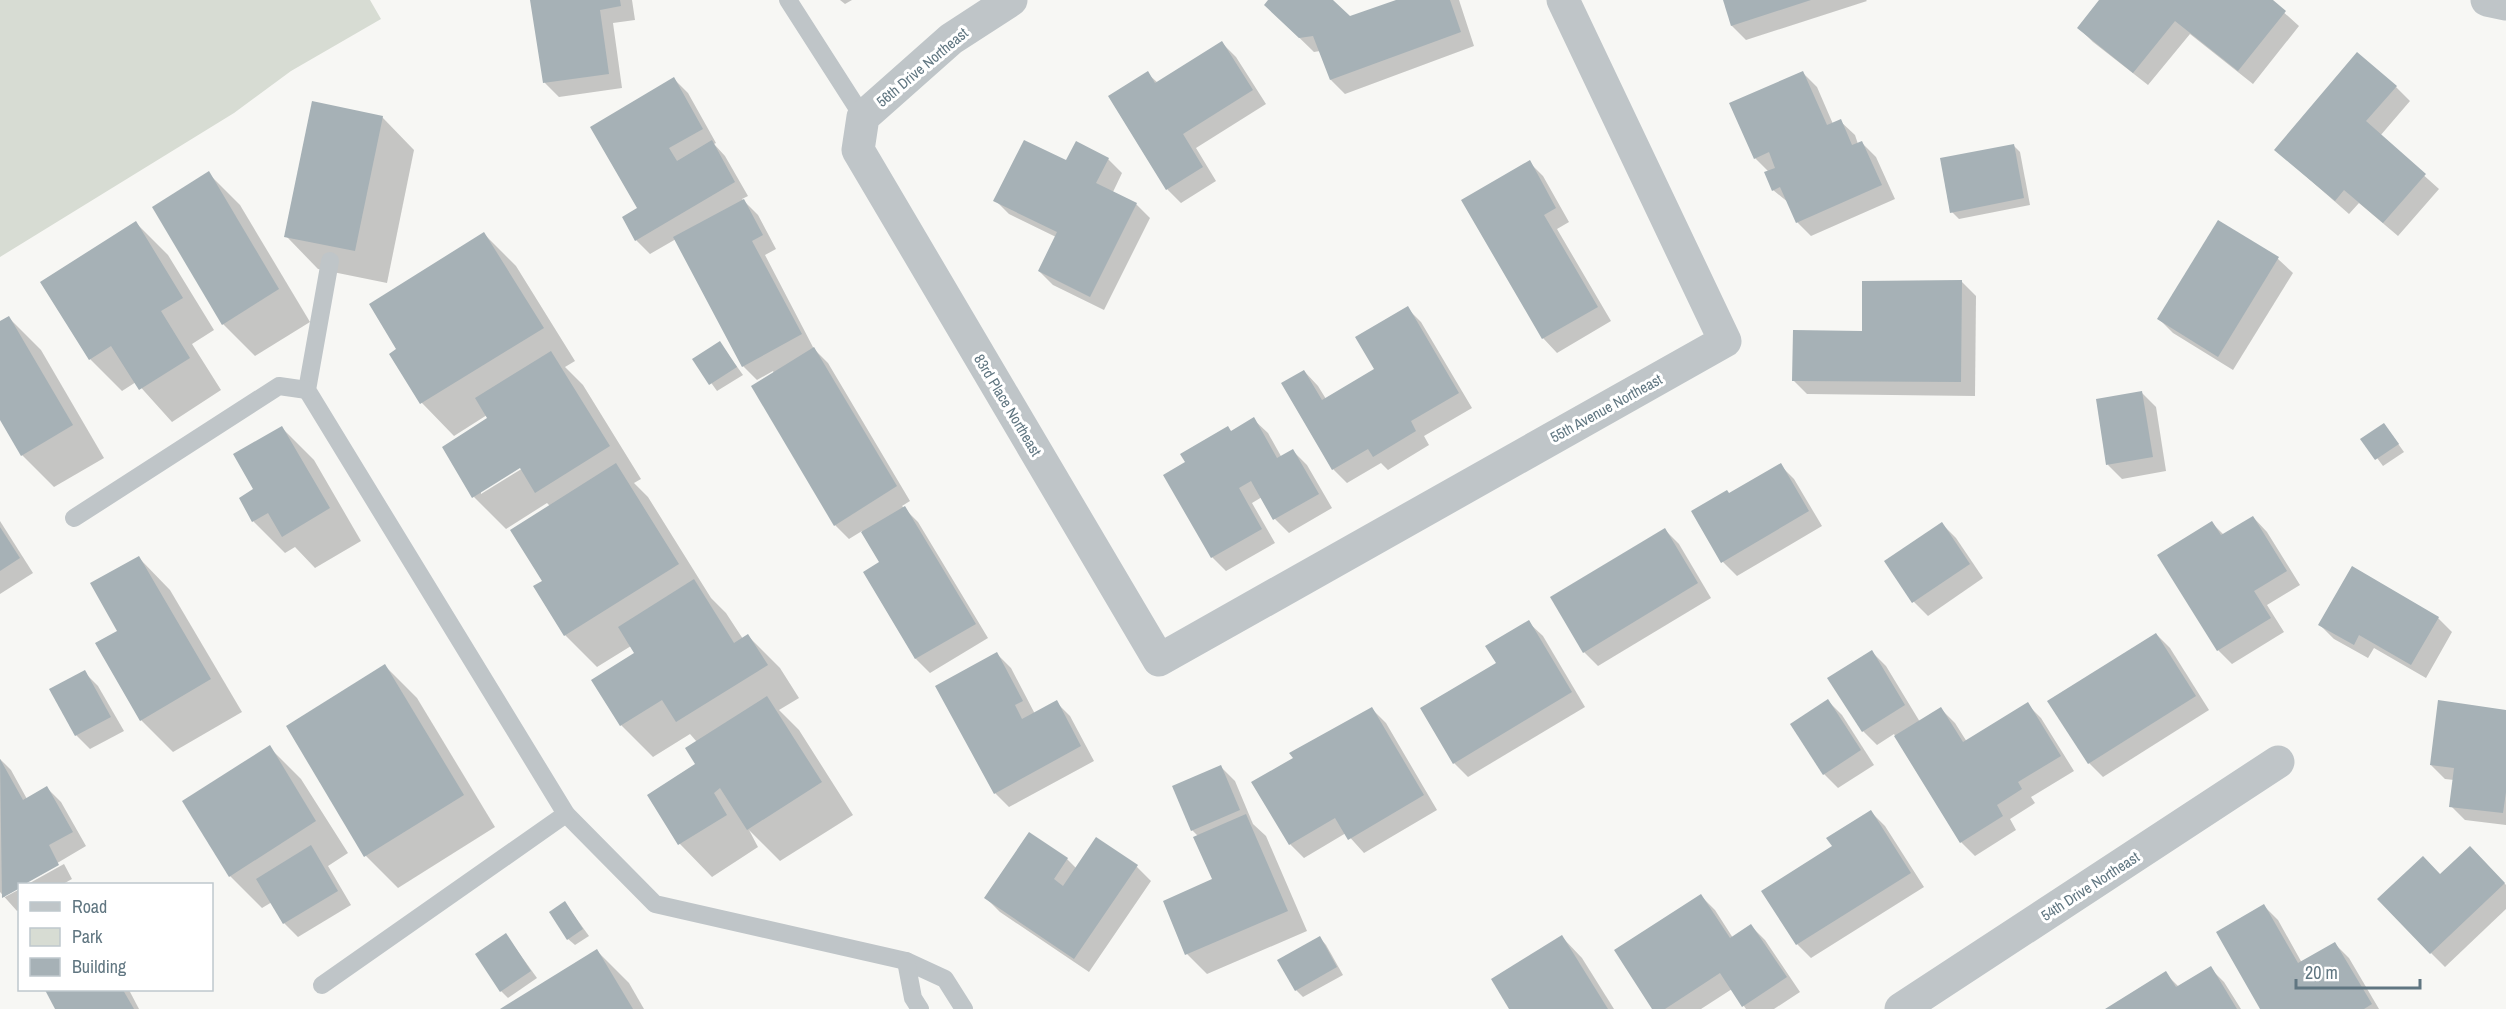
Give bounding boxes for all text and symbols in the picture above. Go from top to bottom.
street label: 56th Drive Northeast [872,22,973,112]
street label: 83rd Place Northeast [969,350,1047,460]
street label: 55th Avenue Northeast [1546,368,1666,447]
street label: 54th Drive Northeast [2037,846,2144,926]
legend [18,883,213,991]
text: Road [72,894,107,919]
text: Park [72,924,103,949]
scale bar [2296,952,2420,990]
text: Building [72,954,127,979]
text: 20 m [2305,960,2338,985]

